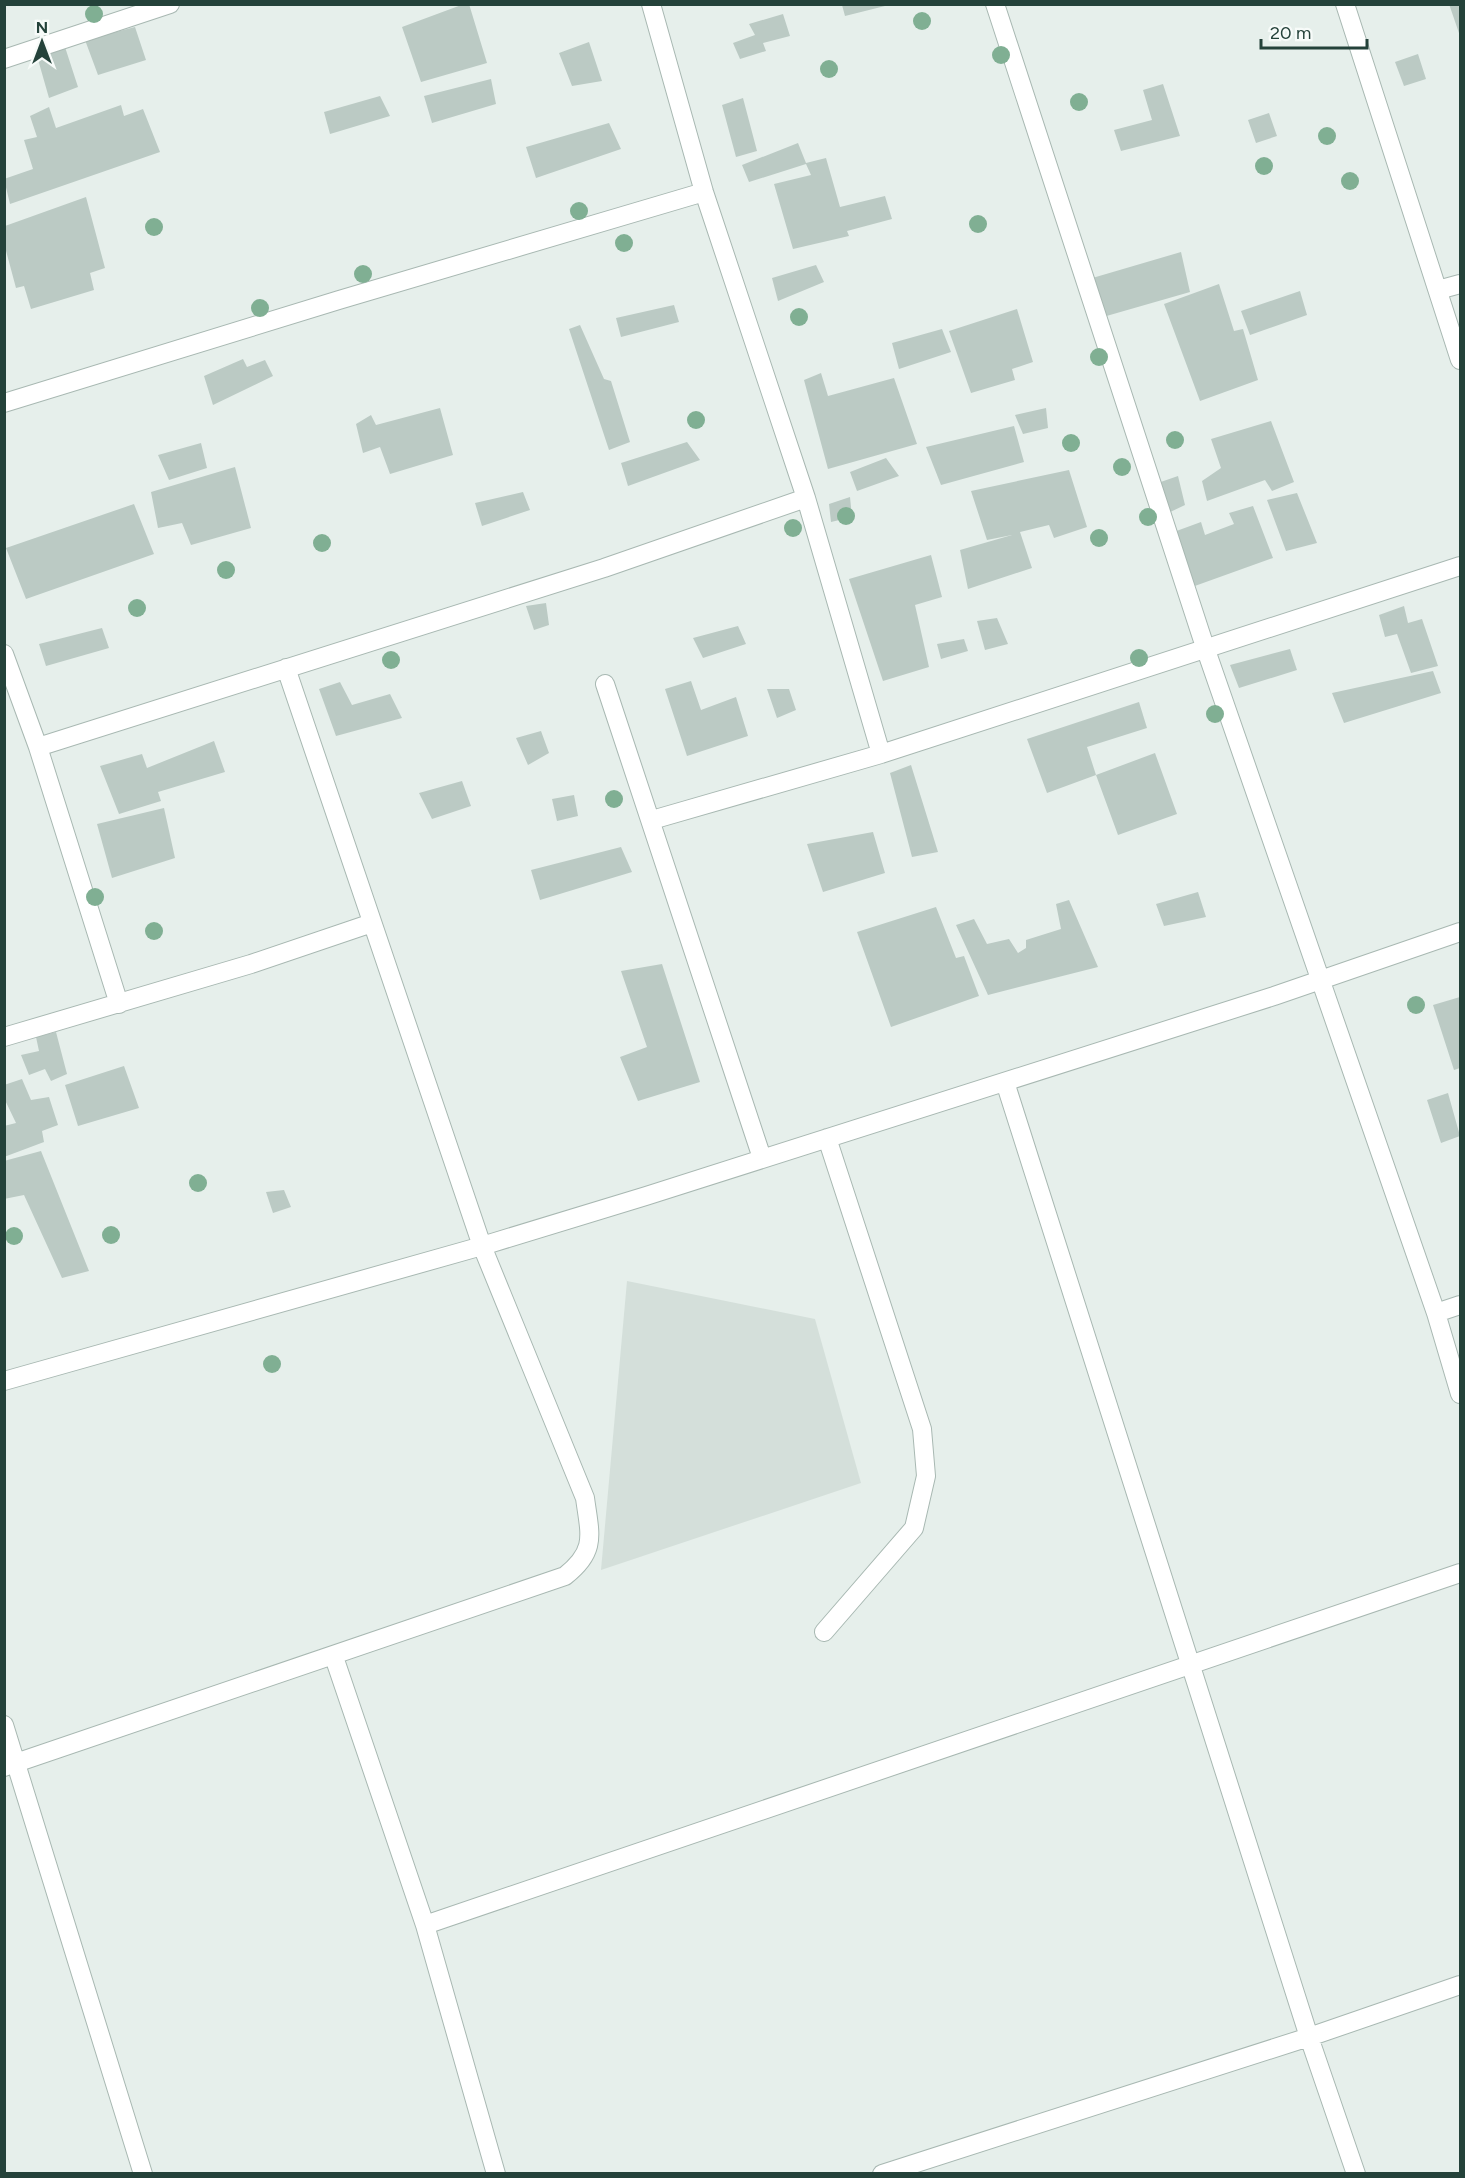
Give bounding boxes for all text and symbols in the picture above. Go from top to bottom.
north arrow [12,12,72,72]
scale bar [1261,12,1368,50]
text: N [36,18,48,37]
text: 20 m [1270,22,1311,44]

